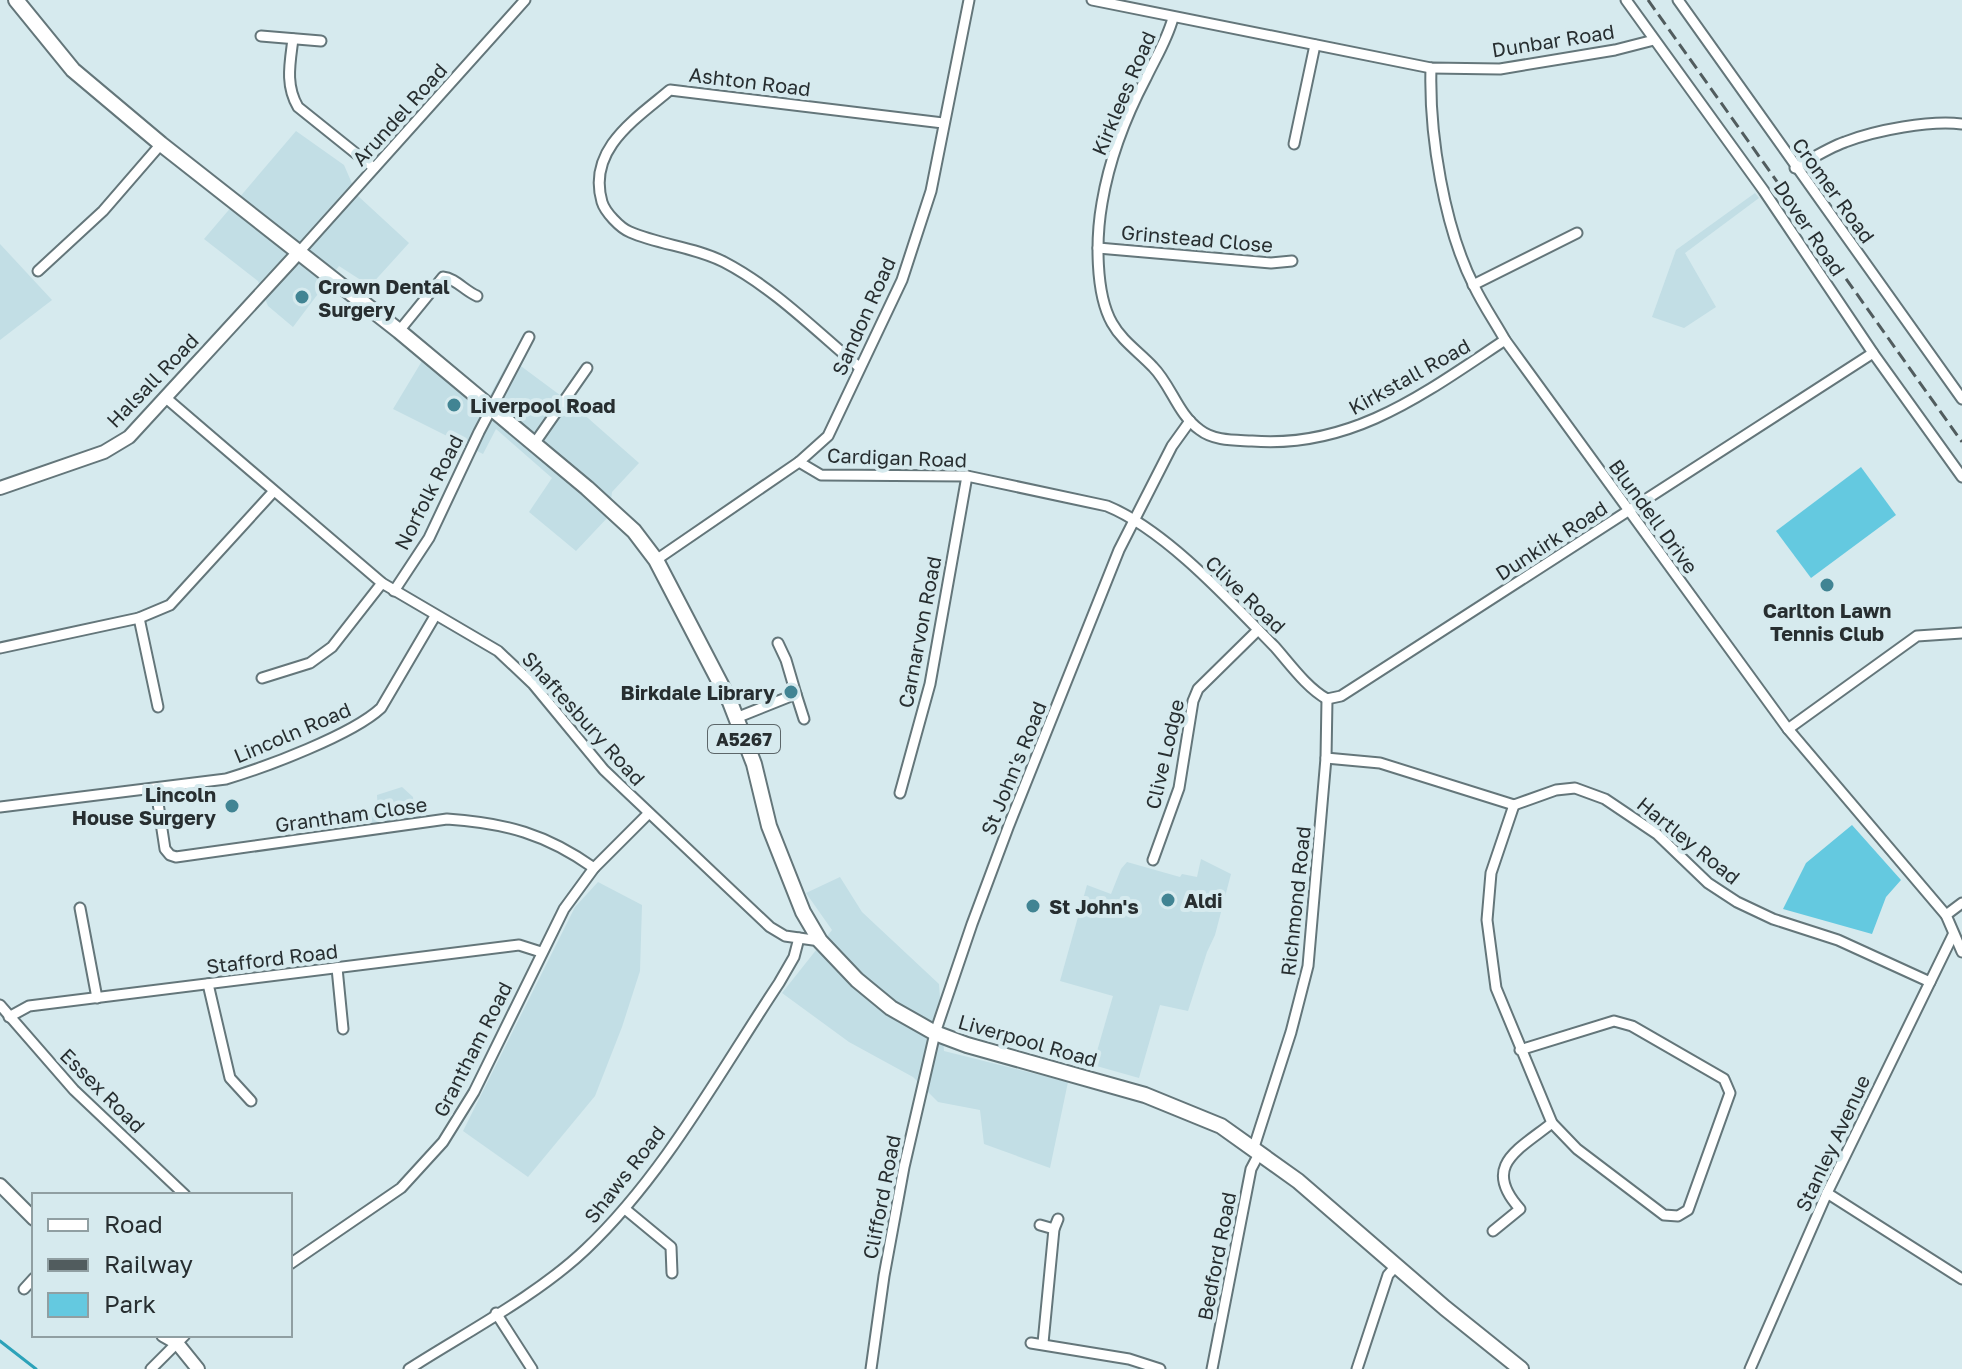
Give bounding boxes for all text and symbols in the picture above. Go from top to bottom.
street label: Dunbar Road [1490,18,1616,62]
street label: Kirklees Road [1086,27,1160,159]
street label: Arundel Road [347,58,451,170]
street label: Ashton Road [688,62,812,100]
street label: Cromer Road [1788,133,1880,247]
street label: Dover Road [1769,176,1851,280]
street label: Grinstead Close [1120,219,1274,257]
street label: Sandon Road [826,253,900,379]
place label: Crown Dental Surgery [318,274,450,321]
marker: Crown Dental Surgery [293,288,311,306]
street label: Halsall Road [101,328,203,432]
street label: Kirkstall Road [1344,333,1474,419]
place label: Liverpool Road [470,393,616,417]
marker: Liverpool Road [445,396,463,414]
street label: Norfolk Road [389,430,467,554]
street label: Cardigan Road [827,443,967,471]
street label: Blundell Drive [1604,454,1704,578]
street label: Dunkirk Road [1491,495,1611,585]
street label: Clive Road [1201,550,1291,638]
street label: Carnarvon Road [893,554,945,710]
marker: Carlton Lawn Tennis Club [1818,576,1836,594]
place label: Carlton Lawn Tennis Club [1763,598,1891,645]
street label: Shaftesbury Road [518,646,650,790]
place label: Birkdale Library [621,680,775,704]
marker: Birkdale Library [782,683,800,701]
street label: Lincoln Road [230,697,354,767]
street label: Clive Lodge [1140,697,1188,811]
street label: St John's Road [975,698,1051,838]
road number: A5267 [708,725,780,753]
place label: Lincoln House Surgery [72,782,216,829]
street label: Grantham Close [273,791,429,837]
street label: Hartley Road [1633,791,1745,889]
marker: Lincoln House Surgery [223,797,241,815]
street label: Richmond Road [1275,825,1315,977]
place label: Aldi [1184,888,1222,912]
marker: Aldi [1159,891,1177,909]
place label: St John's [1049,894,1139,918]
marker: St John's [1024,897,1042,915]
street label: Stafford Road [205,938,339,978]
street label: Grantham Road [428,977,516,1121]
street label: Liverpool Road [956,1009,1100,1071]
street label: Essex Road [56,1043,150,1137]
street label: Stanley Avenue [1790,1071,1874,1215]
street label: Shaws Road [579,1121,669,1227]
street label: Clifford Road [857,1133,905,1261]
street label: Bedford Road [1192,1190,1240,1322]
legend [32,1193,292,1337]
text: Road [104,1209,163,1238]
text: Railway [104,1249,193,1278]
text: Park [104,1289,156,1318]

